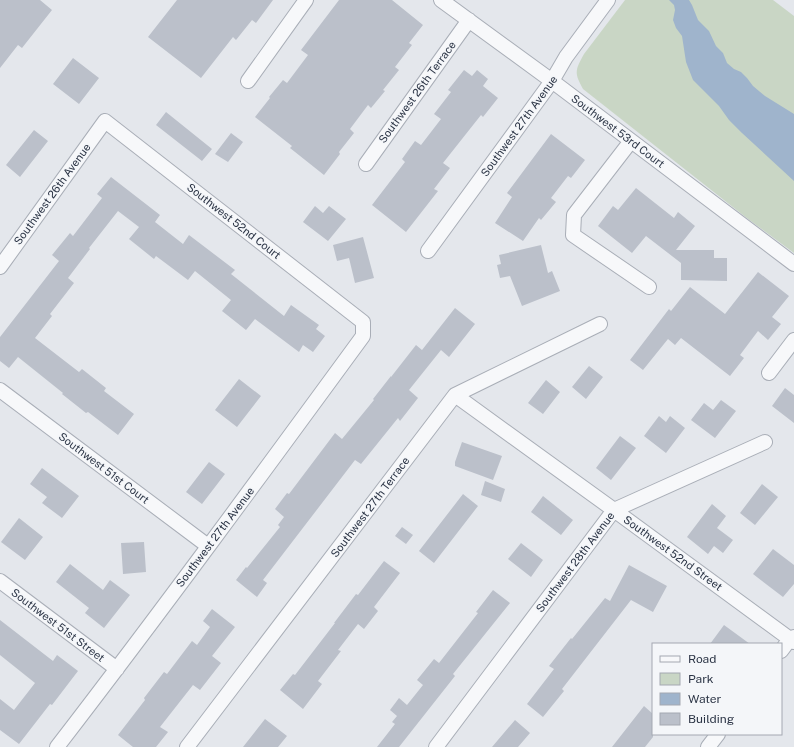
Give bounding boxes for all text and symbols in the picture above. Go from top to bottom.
street label: Southwest 26th Terrace [376,39,458,145]
street label: Southwest 27th Avenue [478,73,560,179]
street label: Southwest 53rd Court [569,92,667,170]
street label: Southwest 26th Avenue [11,141,93,247]
street label: Southwest 52nd Court [185,181,283,261]
street label: Southwest 51st Court [56,430,152,506]
street label: Southwest 27th Terrace [328,454,412,560]
street label: Southwest 27th Avenue [174,485,256,589]
street label: Southwest 28th Avenue [533,510,617,614]
street label: Southwest 52nd Street [621,513,725,593]
street label: Southwest 51st Street [9,586,107,664]
legend [652,643,782,735]
text: Road [688,652,716,666]
text: Park [688,672,714,686]
text: Water [688,692,722,706]
text: Building [688,712,734,726]

